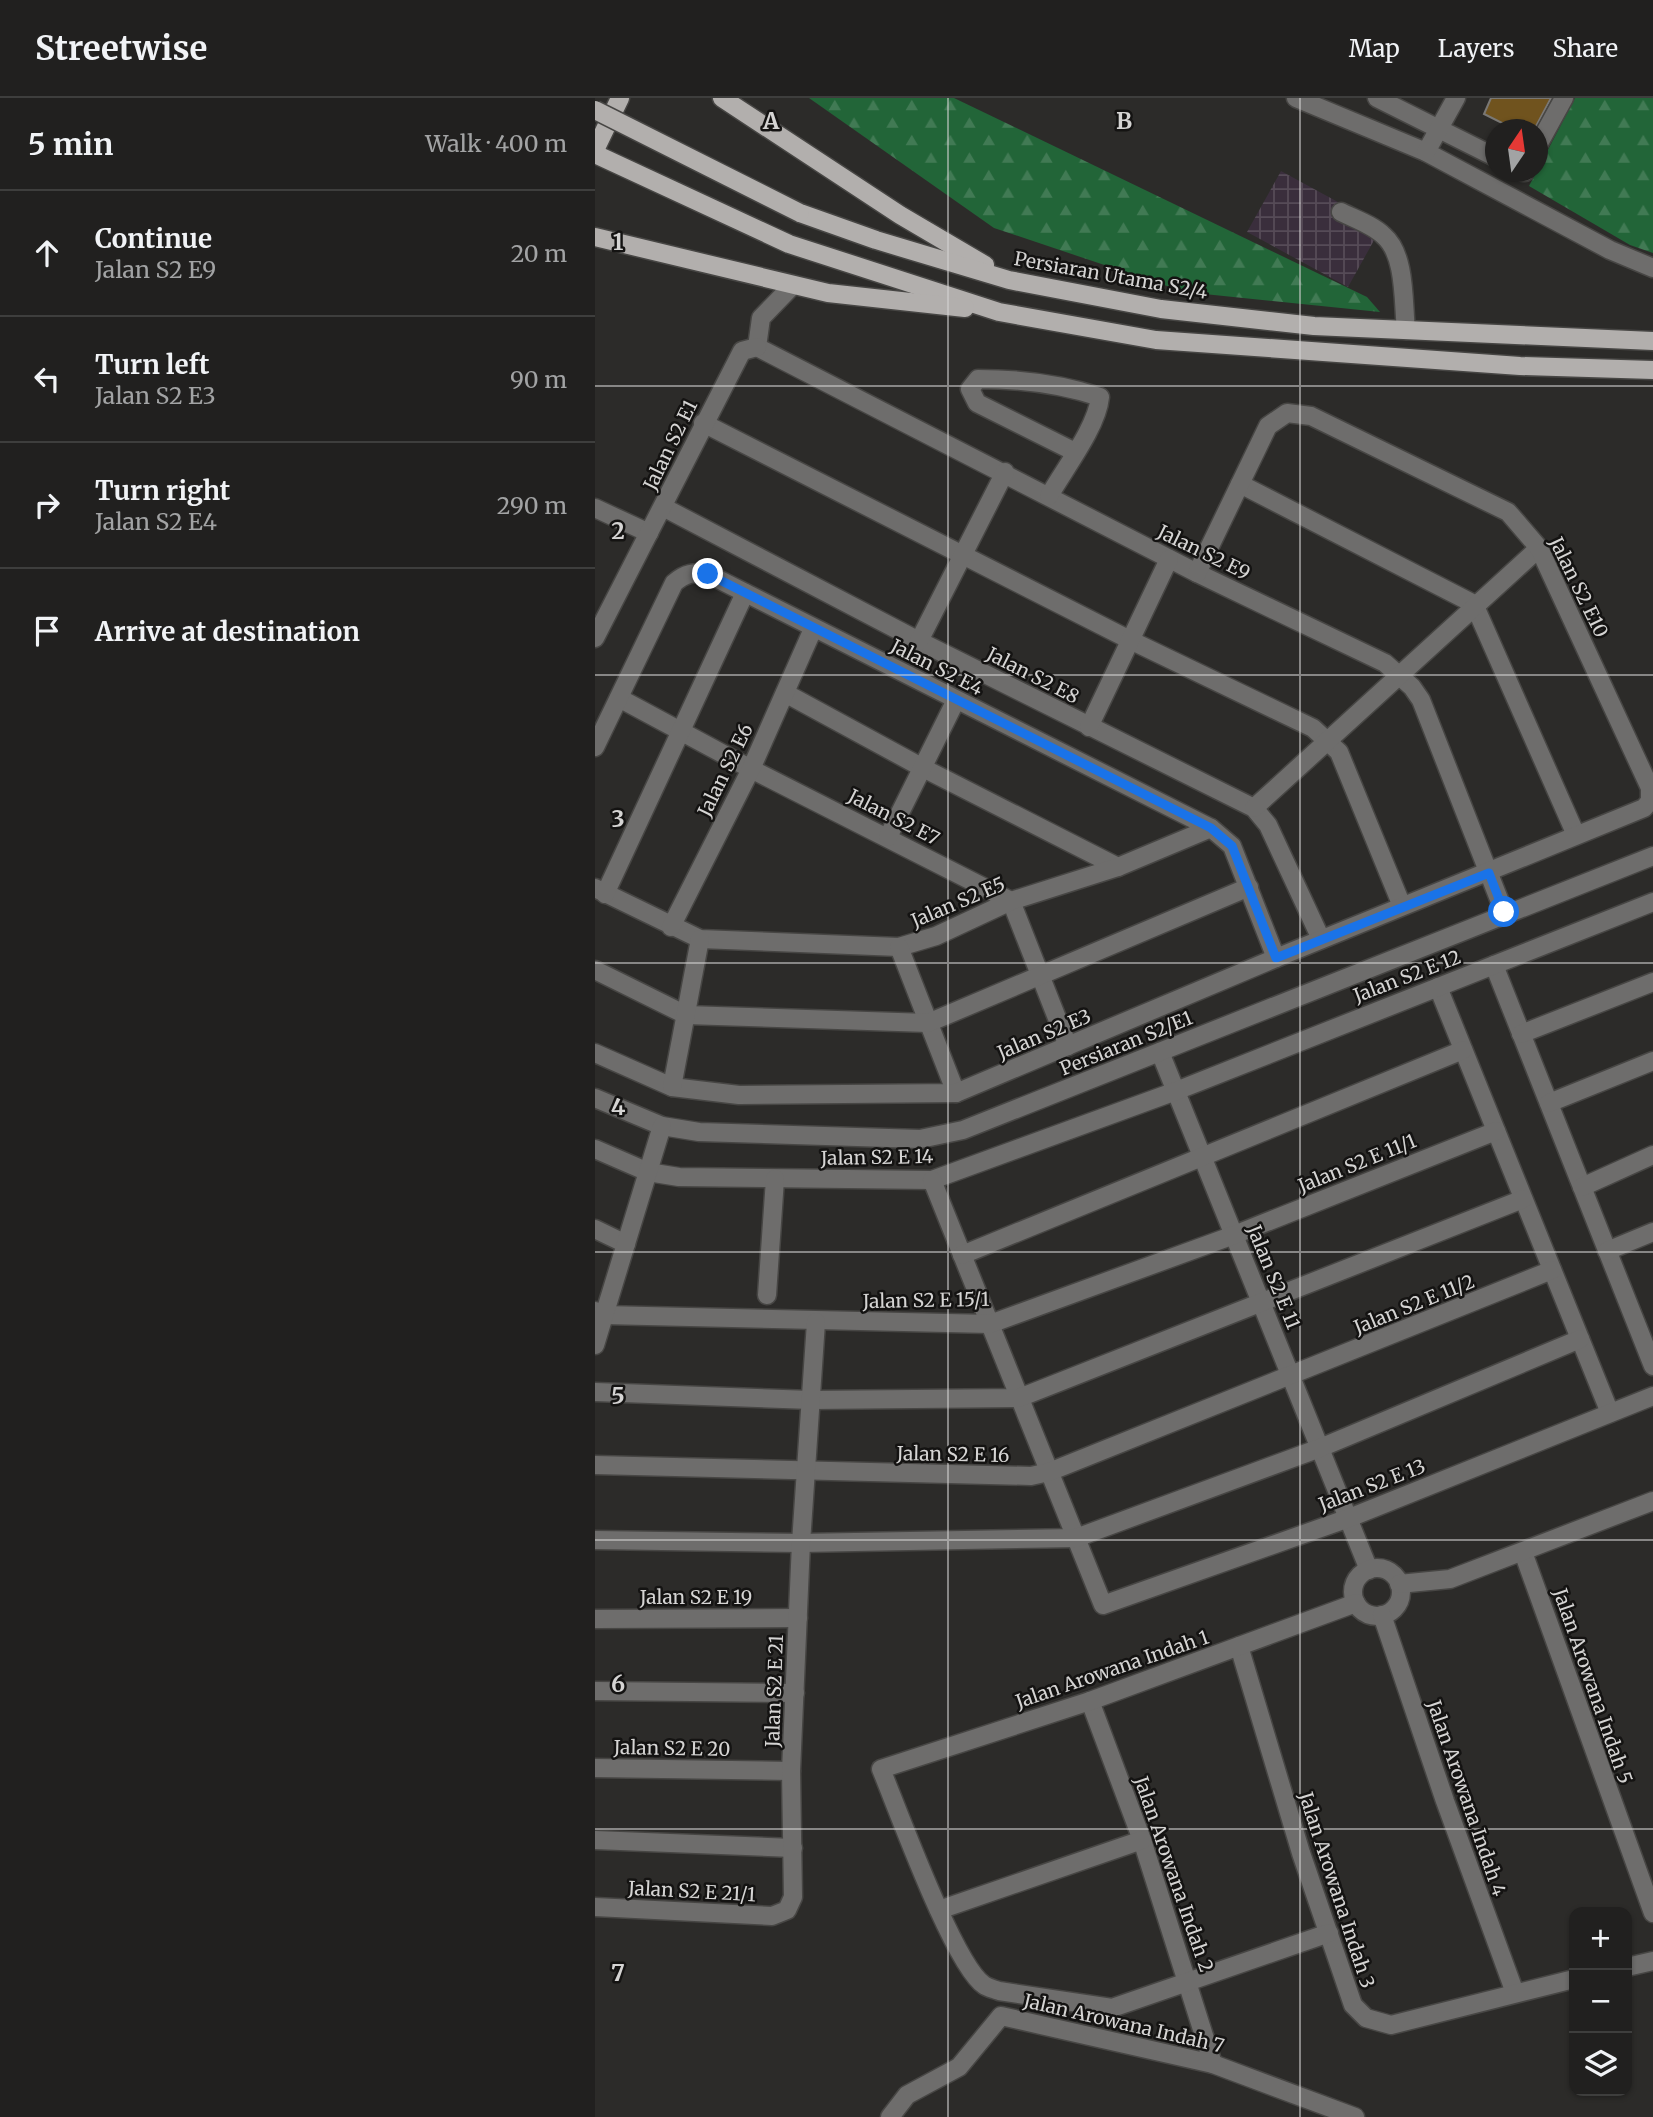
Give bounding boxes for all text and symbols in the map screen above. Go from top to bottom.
text: Streetwise [35,28,207,69]
text: Map [1349,33,1400,64]
text: Layers [1438,33,1514,64]
text: Share [1552,33,1618,64]
text: A [762,106,780,135]
text: B [1116,106,1132,135]
north arrow [1485,119,1548,182]
text: 5 min [28,125,113,163]
text: Walk · 400 m [425,129,567,158]
text: Continue [95,222,212,255]
text: 1 [613,227,624,256]
icon: ahead [28,234,66,272]
text: 20 m [511,239,567,268]
street label: Persiaran Utama S2/4 [1012,246,1210,304]
text: Jalan S2 E9 [95,255,216,284]
text: Turn left [95,348,209,381]
icon: left [28,360,66,398]
text: 90 m [510,365,567,394]
text: Jalan S2 E3 [95,381,216,410]
street label: Jalan S2 E1 [637,396,702,495]
text: Turn right [95,474,230,507]
icon: right [28,486,66,524]
text: 290 m [497,491,567,520]
text: Jalan S2 E4 [95,507,217,536]
text: 2 [611,516,625,545]
street label: Jalan S2 E9 [1153,519,1254,585]
street label: Jalan S2 E10 [1544,532,1614,641]
route end [692,558,723,589]
icon: arrive [28,612,66,650]
text: Arrive at destination [95,615,360,648]
street label: Jalan S2 E4 [886,633,988,701]
street label: Jalan S2 E8 [982,641,1083,709]
street label: Jalan S2 E6 [692,720,758,821]
street label: Jalan S2 E7 [843,783,944,850]
text: 3 [611,804,625,833]
street label: Jalan S2 E5 [907,871,1009,933]
route start [1488,896,1519,927]
street label: Jalan S2 E 12 [1349,945,1464,1008]
street label: Jalan S2 E3 [993,1003,1095,1065]
street label: Persiaran S2/E1 [1056,1005,1196,1080]
text: 4 [611,1092,626,1121]
street label: Jalan S2 E 11/1 [1294,1128,1420,1198]
street label: Jalan S2 E 14 [819,1144,934,1170]
street label: Jalan S2 E 11 [1242,1221,1306,1333]
street label: Jalan S2 E 11/2 [1349,1269,1478,1339]
street label: Jalan S2 E 15/1 [861,1287,990,1313]
text: 5 [611,1381,625,1410]
street label: Jalan S2 E 16 [895,1441,1010,1467]
street label: Jalan S2 E 13 [1314,1454,1429,1517]
street label: Jalan Arowana Indah 5 [1548,1584,1638,1787]
street label: Jalan S2 E 19 [639,1585,752,1609]
street label: Jalan Arowana Indah 1 [1011,1625,1212,1714]
street label: Jalan S2 E 21 [760,1634,788,1749]
text: 6 [611,1669,625,1698]
street label: Jalan Arowana Indah 4 [1422,1696,1512,1900]
street label: Jalan S2 E 20 [613,1735,730,1761]
street label: Jalan Arowana Indah 2 [1129,1772,1219,1975]
street label: Jalan Arowana Indah 3 [1294,1788,1380,1991]
street label: Jalan S2 E 21/1 [627,1876,757,1906]
map controls [1569,1907,1632,2096]
button: + [1569,1907,1632,1970]
text: 7 [611,1958,625,1987]
button: − [1569,1970,1632,2033]
street label: Jalan Arowana Indah 7 [1020,1988,1227,2058]
button: layers [1569,2033,1632,2096]

